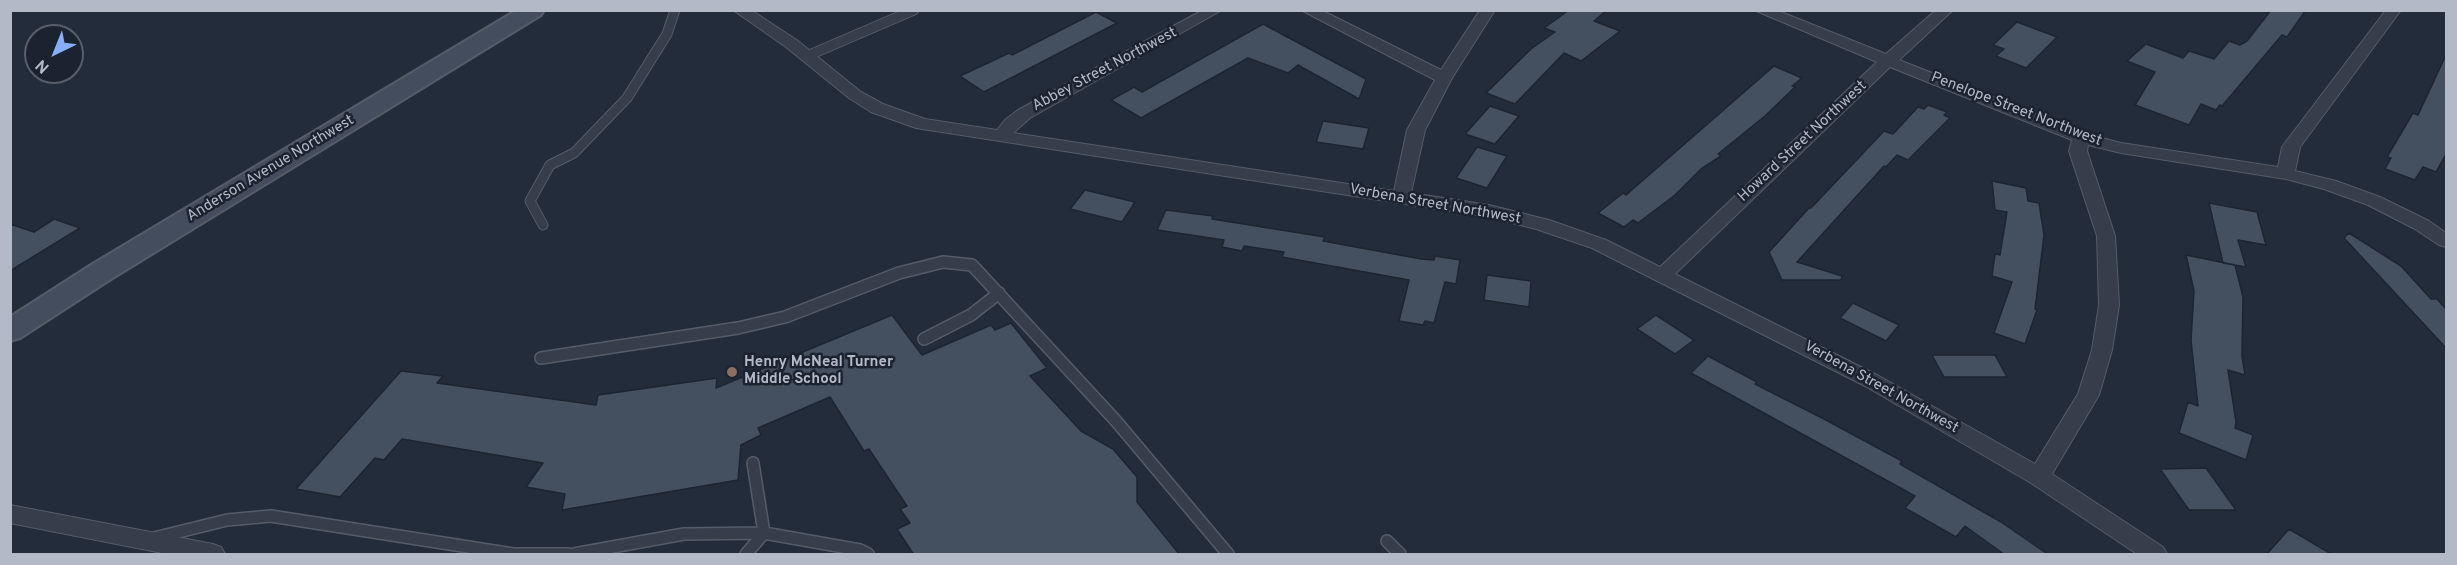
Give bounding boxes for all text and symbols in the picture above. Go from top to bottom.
north arrow [24,24,84,84]
street label: Abbey Street Northwest [1030,24,1180,116]
text: N [32,54,54,77]
street label: Penelope Street Northwest [1928,69,2104,151]
street label: Howard Street Northwest [1735,78,1871,206]
street label: Anderson Avenue Northwest [184,112,358,226]
street label: Verbena Street Northwest [1348,181,1522,229]
street label: Verbena Street Northwest [1801,338,1961,438]
place label: Henry McNeal Turner Middle School [744,354,893,389]
marker: Henry McNeal Turner Middle School [725,365,739,379]

